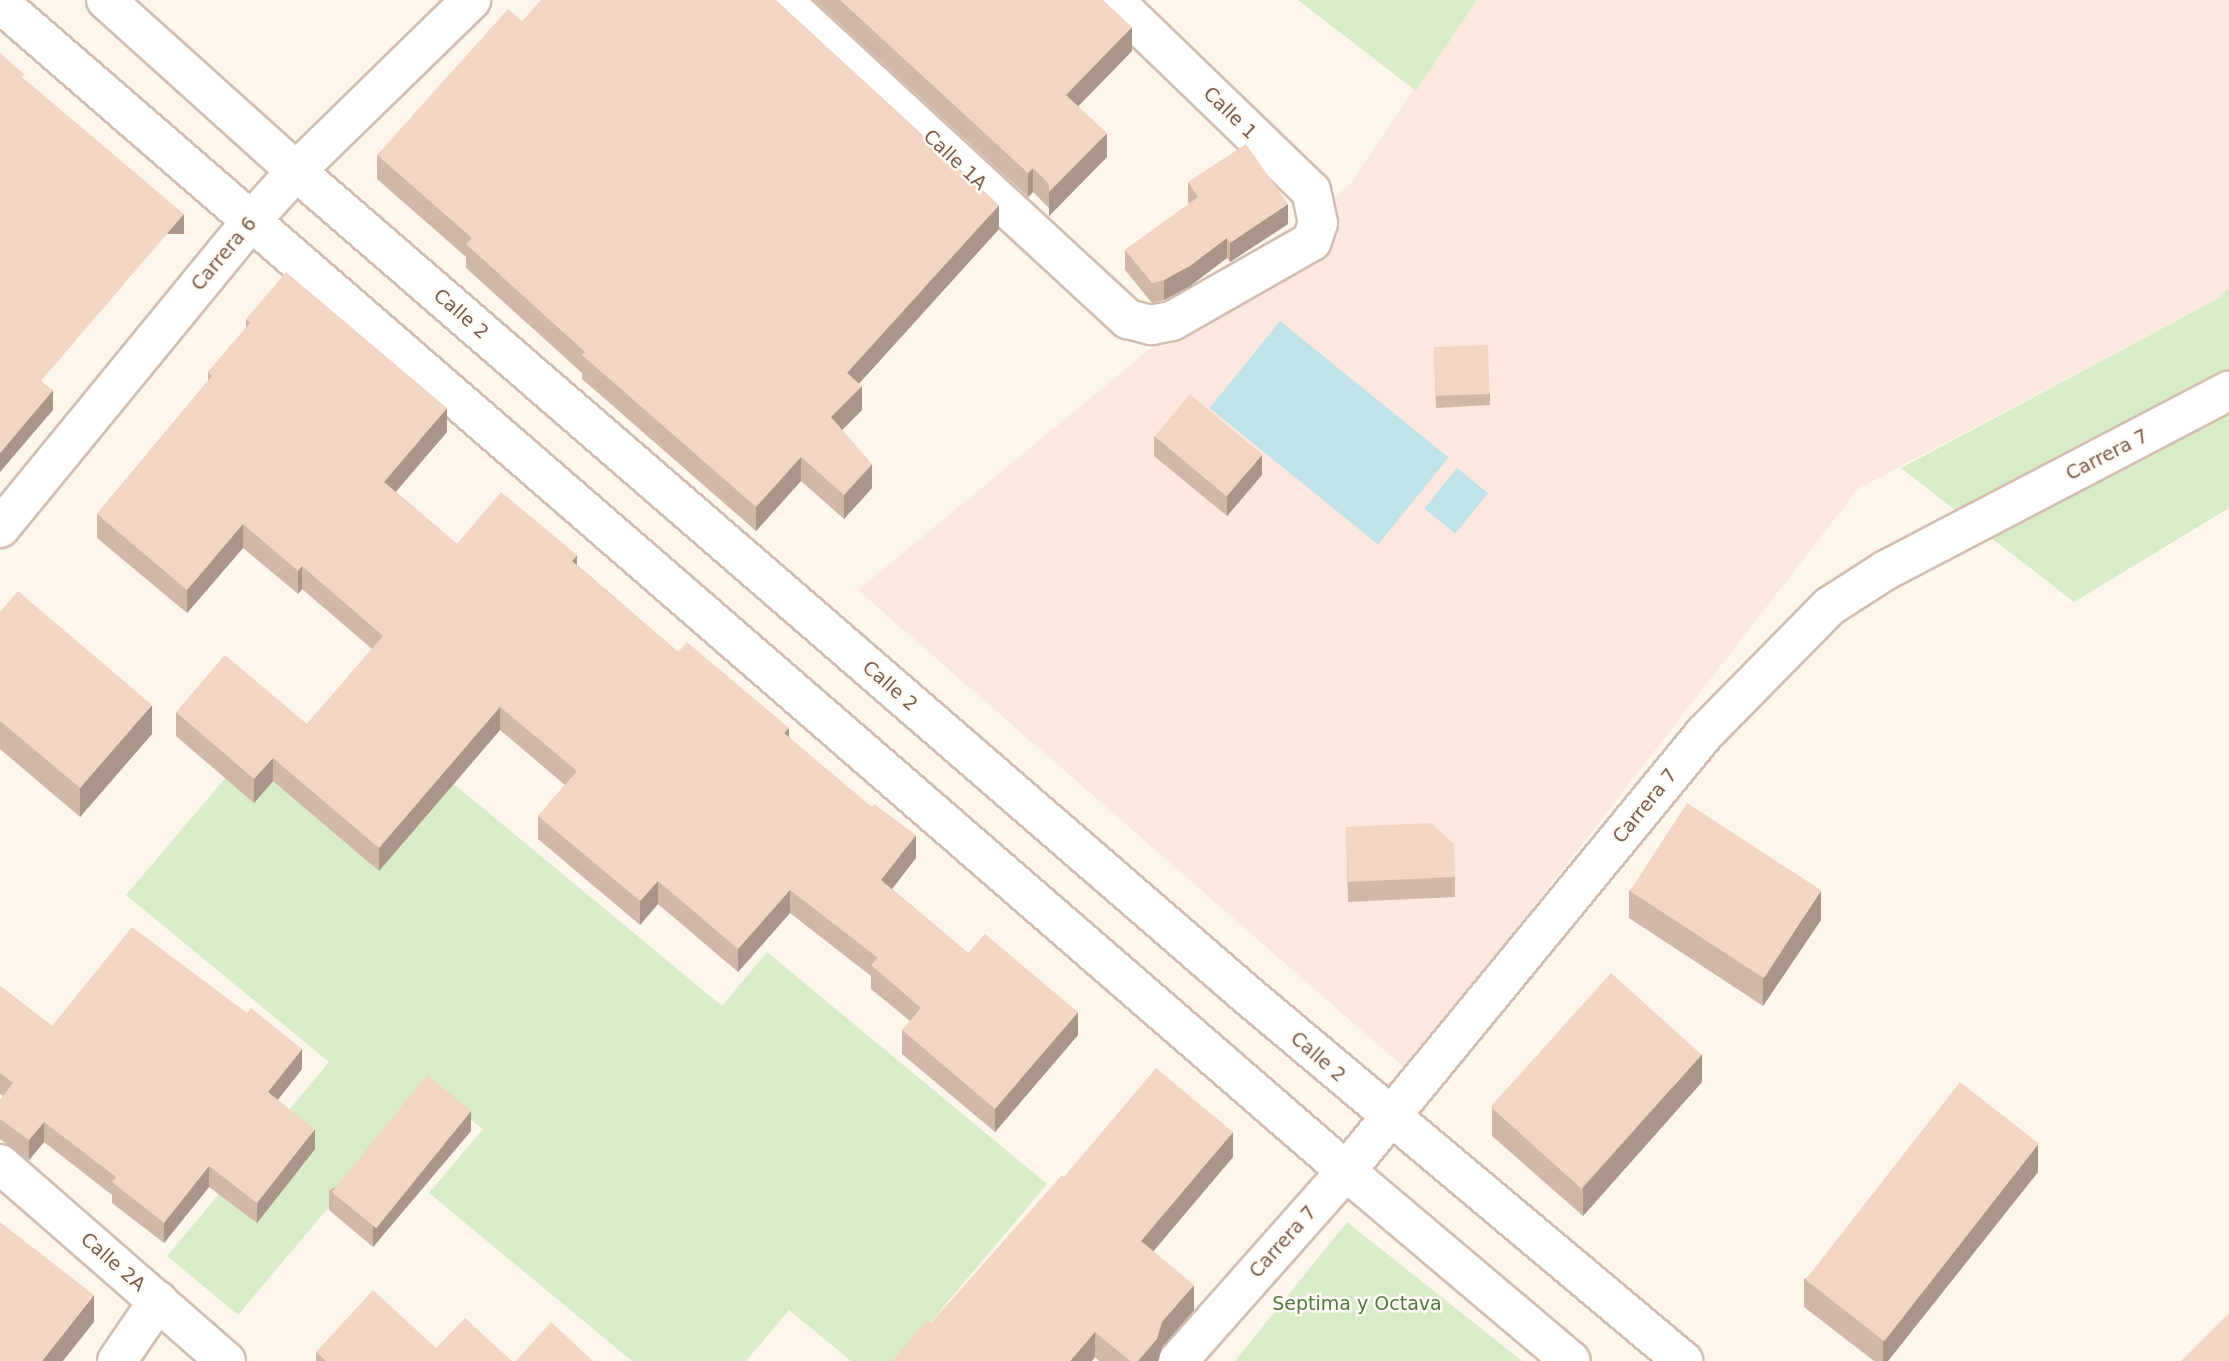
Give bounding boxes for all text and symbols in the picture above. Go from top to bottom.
street label: Calle 1 [1199,82,1261,144]
street label: Calle 1A [919,125,991,195]
street label: Carrera 6 [187,213,261,295]
street label: Calle 2 [429,284,493,344]
street label: Carrera 7 [2062,425,2152,485]
street label: Calle 2 [858,656,922,716]
street label: Carrera 7 [1608,764,1682,848]
street label: Calle 2 [1286,1027,1350,1087]
street label: Carrera 7 [1245,1201,1321,1283]
street label: Calle 2A [76,1228,150,1296]
park label: Septima y Octava [1272,1293,1442,1315]

